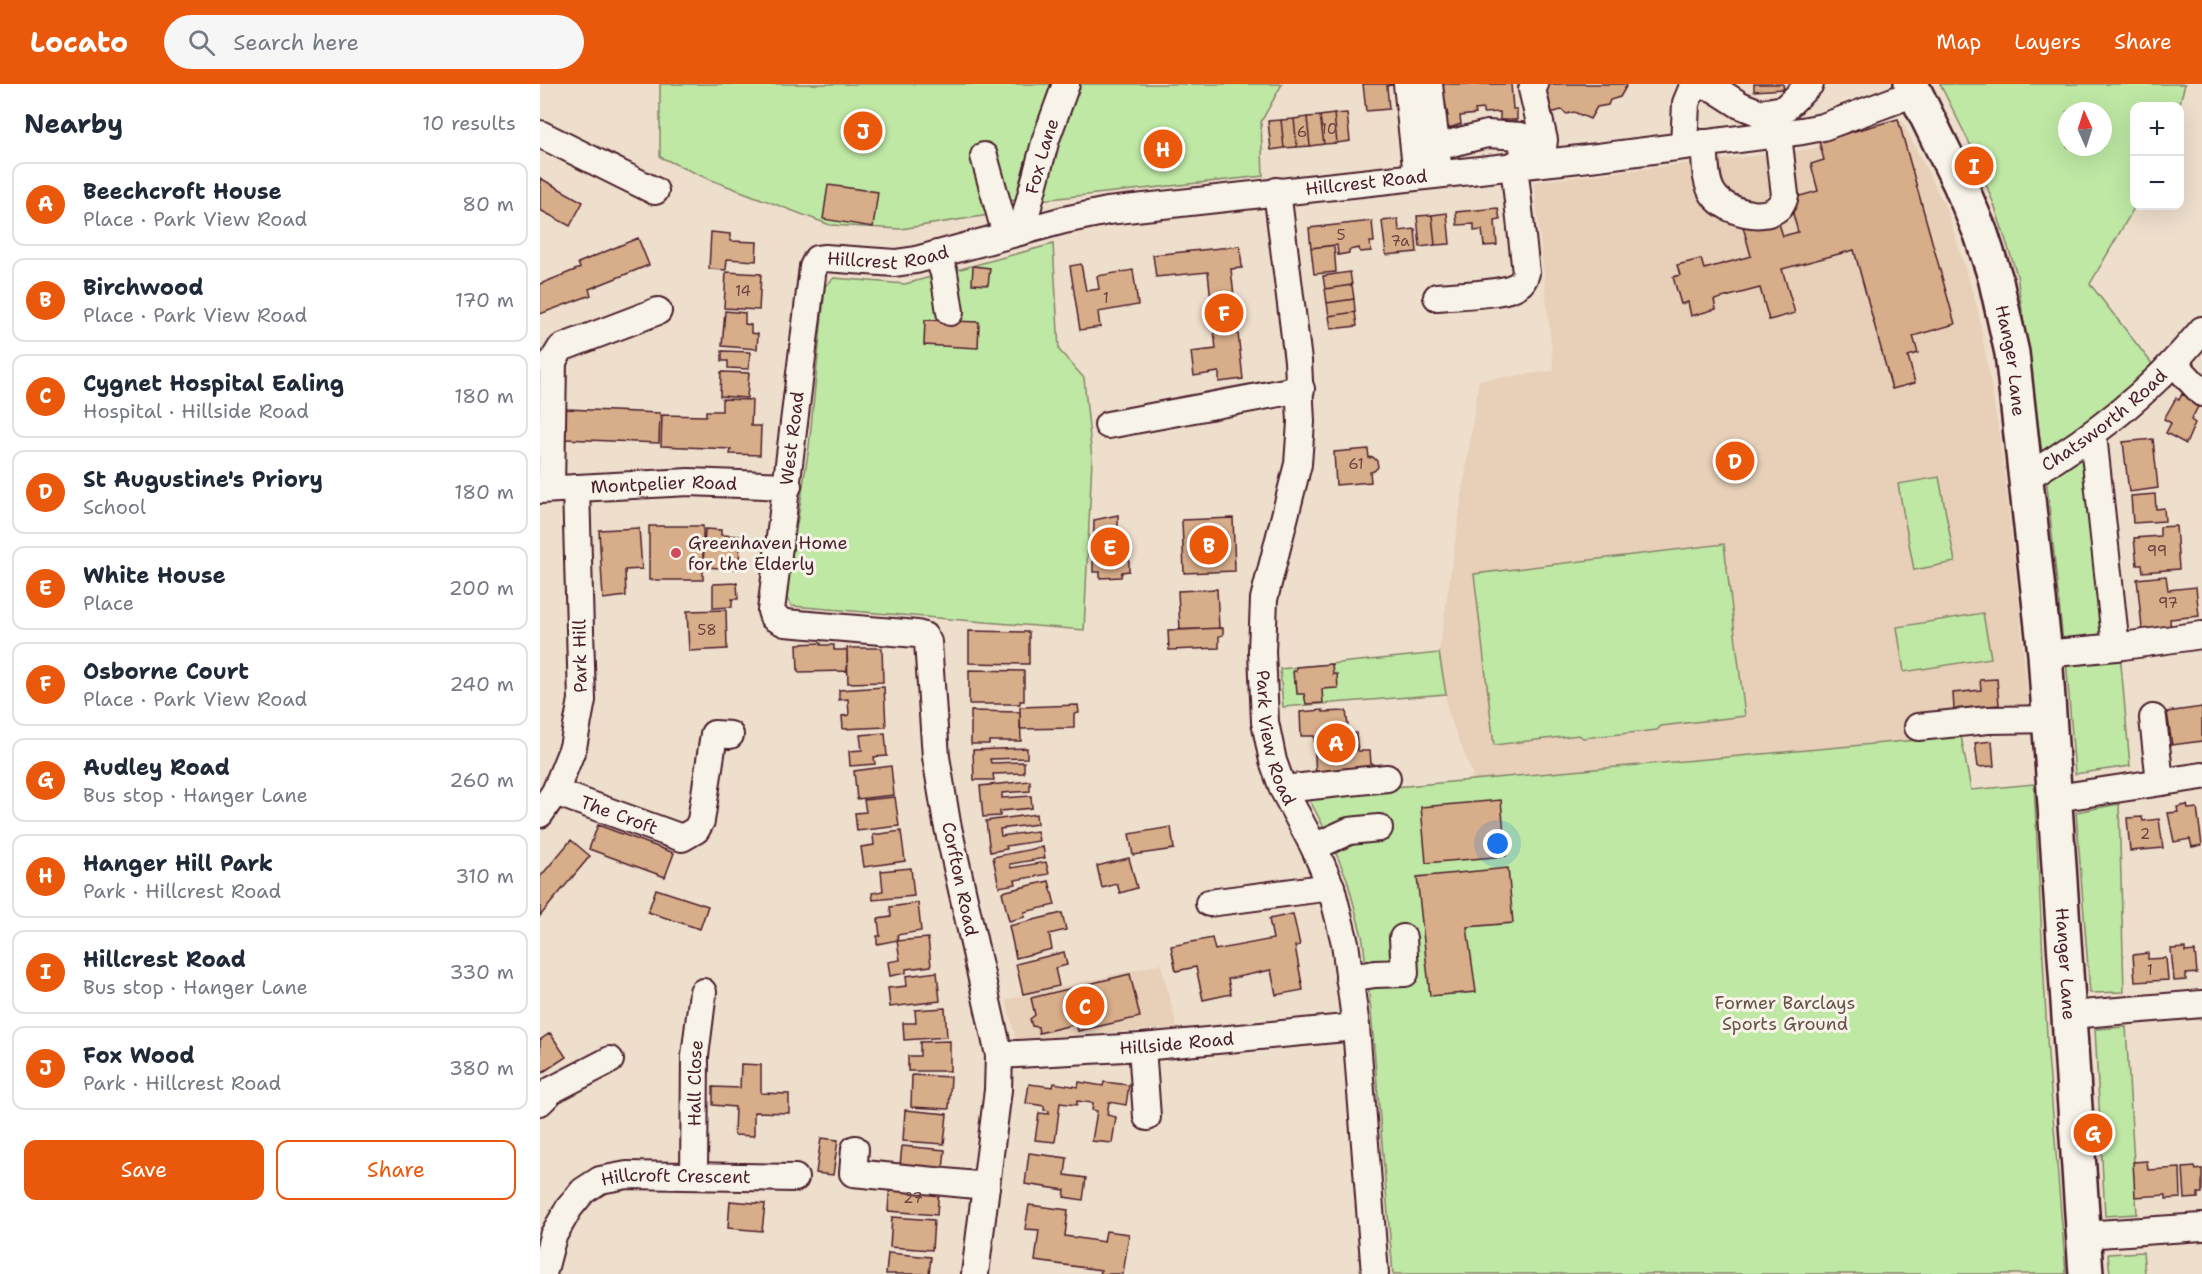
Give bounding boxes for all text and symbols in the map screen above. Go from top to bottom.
search box [164,15,584,69]
text: Locato [30,23,128,61]
icon: search [185,26,218,59]
text: Search here [233,28,359,57]
text: Map [1936,28,1981,56]
text: Layers [2014,28,2081,56]
text: Share [2114,28,2172,56]
north arrow [2058,102,2112,156]
map controls [2130,102,2184,210]
button: + [2130,102,2184,156]
text: Nearby [24,106,123,141]
pin: J [844,108,882,154]
text: 10 results [422,110,516,136]
street label: Fox Lane [1020,115,1065,197]
house number: 10 [1321,119,1337,139]
house number: 6 [1297,122,1307,142]
pin: H [1144,126,1182,172]
pin: I [1954,144,1994,188]
button: − [2130,156,2184,210]
street label: Hillcrest Road [1304,164,1428,201]
text: Beechcroft House [83,177,282,206]
text: A [38,191,53,217]
text: 80 m [462,191,514,217]
text: Place · Park View Road [83,206,307,232]
house number: 5 [1336,225,1346,245]
house number: 7a [1390,231,1410,251]
street label: Hillcrest Road [826,240,951,275]
text: Birchwood [83,273,204,302]
house number: 14 [735,281,751,301]
text: B [39,287,52,313]
text: 170 m [455,287,514,313]
house number: 1 [1103,288,1109,308]
pin: F [1204,290,1244,336]
text: Place · Park View Road [83,302,307,328]
street label: Hanger Lane [1990,303,2031,417]
street label: Chatsworth Road [2037,364,2172,477]
text: Cygnet Hospital Ealing [83,369,344,398]
text: C [39,383,52,409]
text: 180 m [454,383,514,409]
street label: West Road [774,390,810,487]
text: Hospital · Hillside Road [83,398,309,424]
pin: D [1716,438,1754,484]
house number: 61 [1348,454,1364,474]
text: St Augustine's Priory [83,465,323,494]
street label: Montpelier Road [590,470,738,499]
text: D [38,479,53,505]
text: 180 m [454,479,514,505]
text: School [83,494,146,520]
pin: B [1190,522,1228,568]
pin: E [1090,524,1130,570]
place label: Greenhaven Home for the Elderly [688,531,848,576]
house number: 99 [2147,541,2167,561]
marker: Greenhaven Home for the Elderly [669,546,683,560]
text: White House [83,561,226,590]
text: E [39,575,52,601]
text: 200 m [449,575,514,601]
text: Place [83,590,134,616]
house number: 97 [2158,593,2178,613]
street label: Park Hill [567,618,593,693]
house number: 58 [697,620,717,640]
text: Osborne Court [83,657,249,686]
street label: Park View Road [1251,669,1302,810]
text: F [40,671,51,697]
text: 240 m [449,671,514,697]
text: Place · Park View Road [83,686,307,712]
pin: A [1316,720,1356,766]
text: Audley Road [83,753,230,782]
text: G [37,767,54,793]
text: 260 m [449,767,514,793]
text: Bus stop · Hanger Lane [83,782,308,808]
street label: The Croft [577,790,661,840]
street label: Corfton Road [936,820,984,938]
house number: 2 [2140,824,2150,844]
your location [1483,829,1512,858]
text: Hanger Hill Park [83,849,273,878]
text: H [38,863,53,889]
text: 310 m [455,863,514,889]
text: Park · Hillcrest Road [83,878,281,904]
street label: Hanger Lane [2050,907,2081,1021]
text: Hillcrest Road [83,945,246,974]
text: I [40,959,51,985]
text: 330 m [450,959,514,985]
house number: 1 [2147,960,2153,980]
text: Bus stop · Hanger Lane [83,974,308,1000]
pin: C [1066,984,1104,1028]
park label: Former Barclays Sports Ground [1715,991,1855,1036]
street label: Hillside Road [1119,1026,1235,1060]
street label: Hall Close [682,1038,709,1126]
text: Fox Wood [83,1041,195,1070]
text: J [39,1055,52,1081]
text: 380 m [449,1055,514,1081]
text: Park · Hillcrest Road [83,1070,281,1096]
pin: G [2074,1110,2112,1156]
button: Save [24,1140,264,1200]
button: Share [276,1140,516,1200]
street label: Hillcroft Crescent [599,1163,751,1192]
house number: 27 [903,1188,923,1208]

